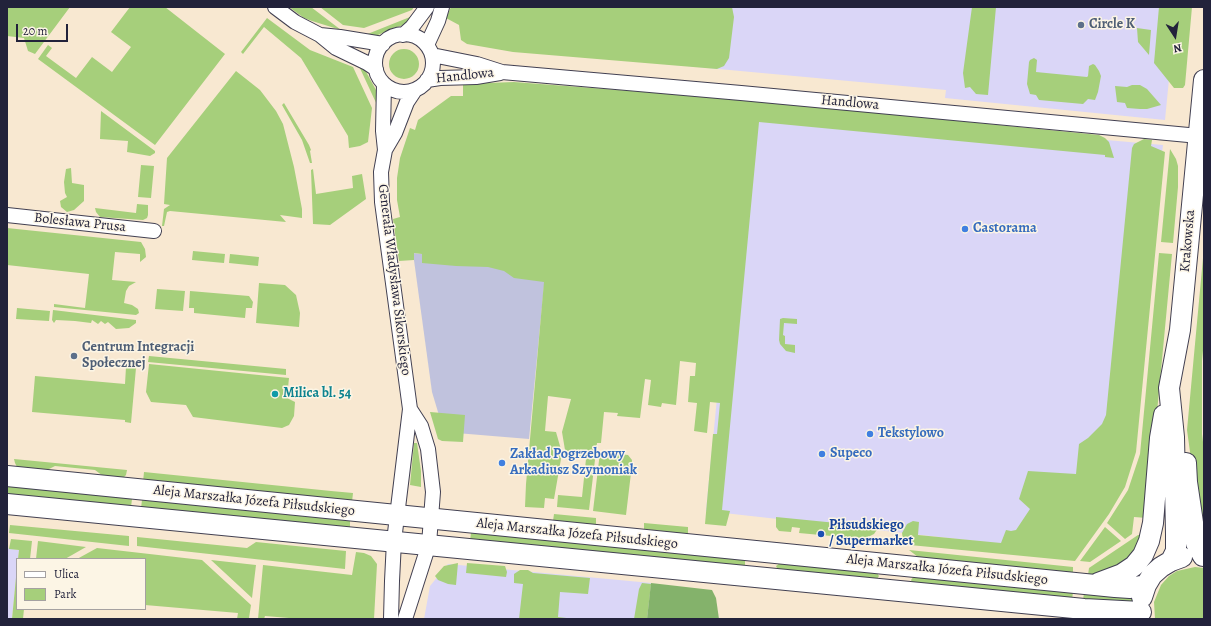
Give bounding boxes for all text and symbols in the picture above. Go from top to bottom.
scale bar [18,16,70,42]
north arrow [1155,16,1195,56]
place label: Circle K [1089,17,1135,33]
marker: Circle K [1076,20,1086,30]
text: 20 m [23,23,47,39]
text: N [1172,40,1183,56]
street label: Handlowa [435,65,495,87]
street label: Handlowa [820,92,880,114]
street label: Generała Władysława Sikorskiego [374,183,414,377]
street label: Krakowska [1177,209,1199,273]
street label: Bolesława Prusa [33,210,127,236]
place label: Castorama [973,221,1037,237]
marker: Castorama [960,224,970,234]
place label: Centrum Integracji Społecznej [82,340,194,372]
marker: Centrum Integracji Społecznej [69,351,79,361]
place label: Milica bl. 54 [283,386,351,402]
marker: Milica bl. 54 [270,389,280,399]
place label: Tekstylowo [878,426,944,442]
marker: Tekstylowo [865,429,875,439]
place label: Supeco [830,446,872,462]
place label: Zakład Pogrzebowy Arkadiusz Szymoniak [510,447,637,480]
marker: Supeco [817,449,827,459]
marker: Zakład Pogrzebowy Arkadiusz Szymoniak [497,458,507,468]
street label: Aleja Marszałka Józefa Piłsudskiego [152,482,356,520]
street label: Aleja Marszałka Józefa Piłsudskiego [475,515,679,553]
place label: Piłsudskiego / Supermarket [829,518,913,550]
marker: Piłsudskiego / Supermarket [816,529,826,539]
street label: Aleja Marszałka Józefa Piłsudskiego [845,551,1049,589]
legend [16,558,146,610]
text: Ulica [54,566,79,582]
text: Park [54,586,77,602]

